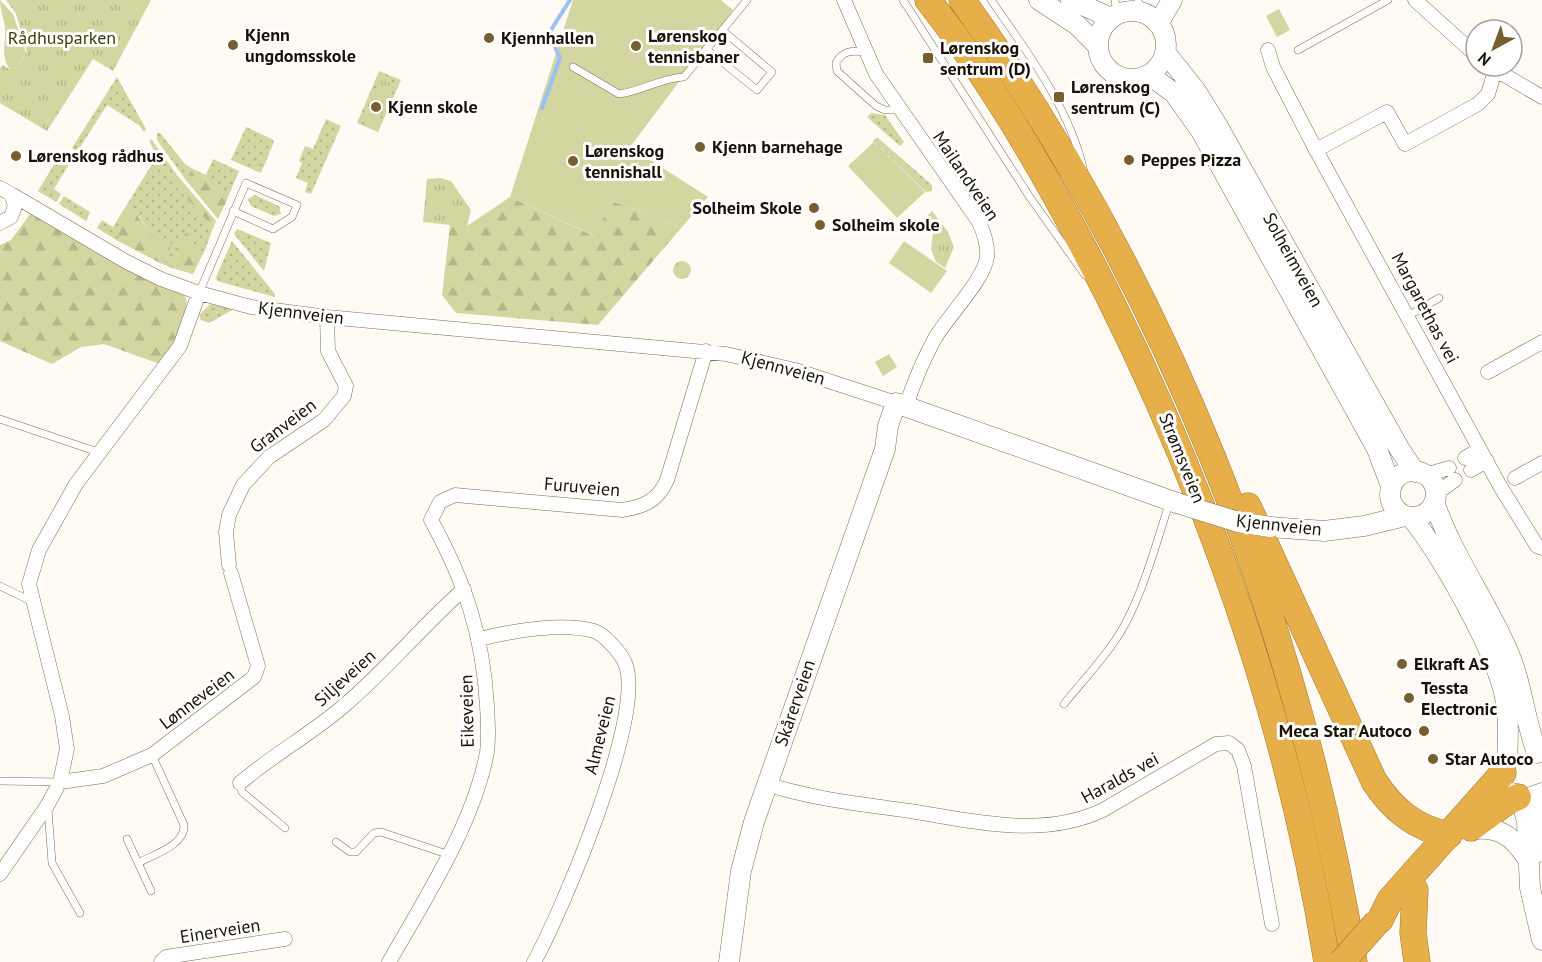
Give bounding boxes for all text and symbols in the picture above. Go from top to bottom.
north arrow [1464,18,1524,78]
place label: Kjenn ungdomsskole [245,23,356,67]
place label: Lørenskog tennisbaner [648,24,740,68]
park label: Rådhusparken [8,26,116,49]
place label: Kjennhallen [501,26,594,49]
marker: Kjennhallen [482,31,496,45]
place label: Lørenskog sentrum (D) [940,36,1031,80]
marker: Kjenn ungdomsskole [226,38,240,52]
marker: Lørenskog tennisbaner [629,39,643,53]
text: N [1474,48,1495,70]
marker: Lørenskog sentrum (D) [921,51,935,65]
place label: Lørenskog sentrum (C) [1071,75,1160,119]
marker: Lørenskog sentrum (C) [1052,90,1066,104]
place label: Kjenn skole [388,95,478,118]
marker: Kjenn skole [369,100,383,114]
street label: Mailandveien [928,127,1005,225]
place label: Kjenn barnehage [712,135,843,158]
place label: Lørenskog tennishall [585,139,664,183]
marker: Kjenn barnehage [693,140,707,154]
place label: Lørenskog rådhus [28,144,164,167]
place label: Peppes Pizza [1141,148,1241,171]
marker: Lørenskog rådhus [9,149,23,163]
marker: Peppes Pizza [1122,153,1136,167]
marker: Lørenskog tennishall [566,154,580,168]
place label: Solheim Skole [692,196,802,219]
marker: Solheim Skole [807,201,821,215]
street label: Solheimveien [1258,209,1329,311]
place label: Solheim skole [832,213,940,236]
marker: Solheim skole [813,218,827,232]
street label: Margarethas vei [1387,248,1464,367]
street label: Kjennveien [257,296,345,329]
street label: Kjennveien [739,345,828,390]
street label: Granveien [245,393,321,458]
street label: Strømsveien [1154,409,1211,506]
street label: Furuveien [543,472,621,501]
street label: Kjennveien [1235,509,1323,540]
street label: Siljeveien [309,644,380,711]
place label: Elkraft AS [1414,652,1489,675]
street label: Skårerveien [769,657,820,749]
marker: Elkraft AS [1395,657,1409,671]
street label: Lønneveien [155,663,239,734]
street label: Eikeveien [454,674,479,748]
place label: Tessta Electronic [1421,676,1497,720]
marker: Tessta Electronic [1402,691,1416,705]
street label: Almeveien [579,693,620,777]
place label: Meca Star Autoco [1279,719,1412,742]
marker: Meca Star Autoco [1417,724,1431,738]
street label: Haralds vei [1077,747,1163,808]
place label: Star Autoco [1445,747,1534,770]
marker: Star Autoco [1426,752,1440,766]
street label: Einerveien [178,913,262,948]

